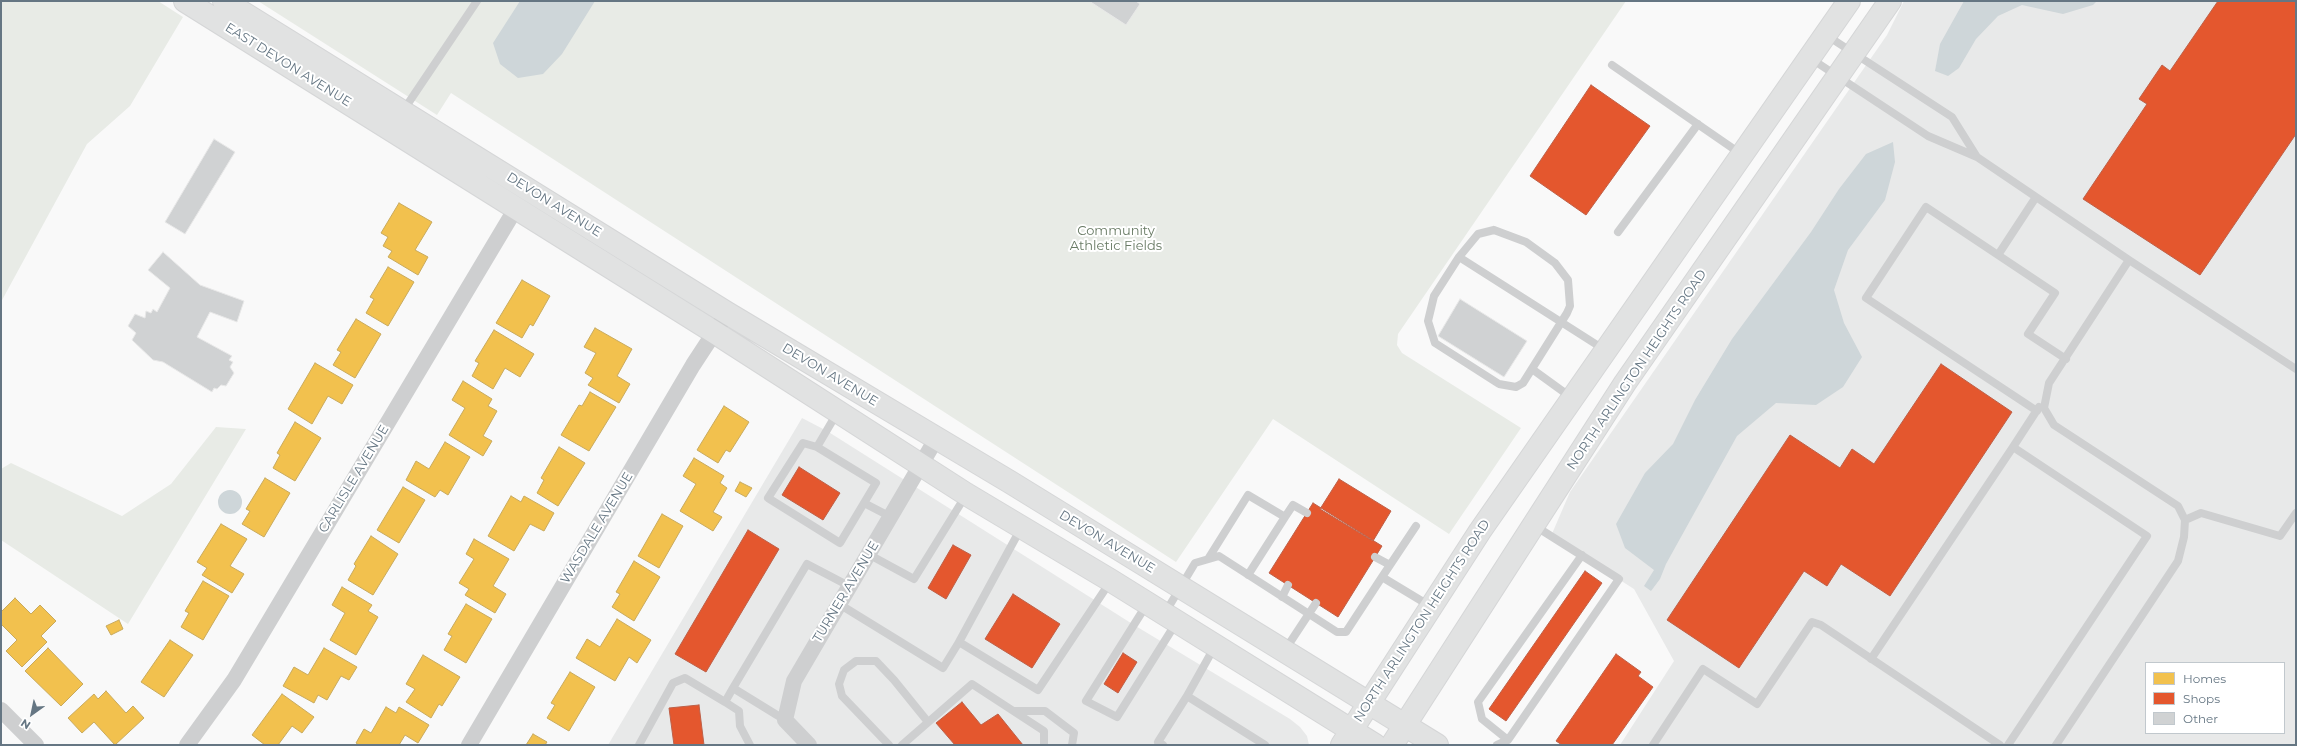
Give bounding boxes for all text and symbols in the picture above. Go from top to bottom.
street label: EAST DEVON AVENUE [222,20,354,110]
street label: DEVON AVENUE [504,170,604,240]
park label: Community Athletic Fields [1070,223,1162,254]
street label: NORTH ARLINGTON HEIGHTS ROAD [1564,267,1710,473]
street label: DEVON AVENUE [779,340,881,410]
street label: CARLISLE AVENUE [316,422,392,536]
street label: WASDALE AVENUE [558,470,636,586]
street label: DEVON AVENUE [1056,507,1158,577]
street label: NORTH ARLINGTON HEIGHTS ROAD [1351,517,1493,725]
street label: TURNER AVENUE [810,539,882,645]
legend [2145,662,2285,734]
text: Homes [2183,671,2226,686]
text: Shops [2183,691,2220,706]
north arrow [12,694,52,734]
text: Other [2183,711,2218,726]
text: N [18,716,33,732]

